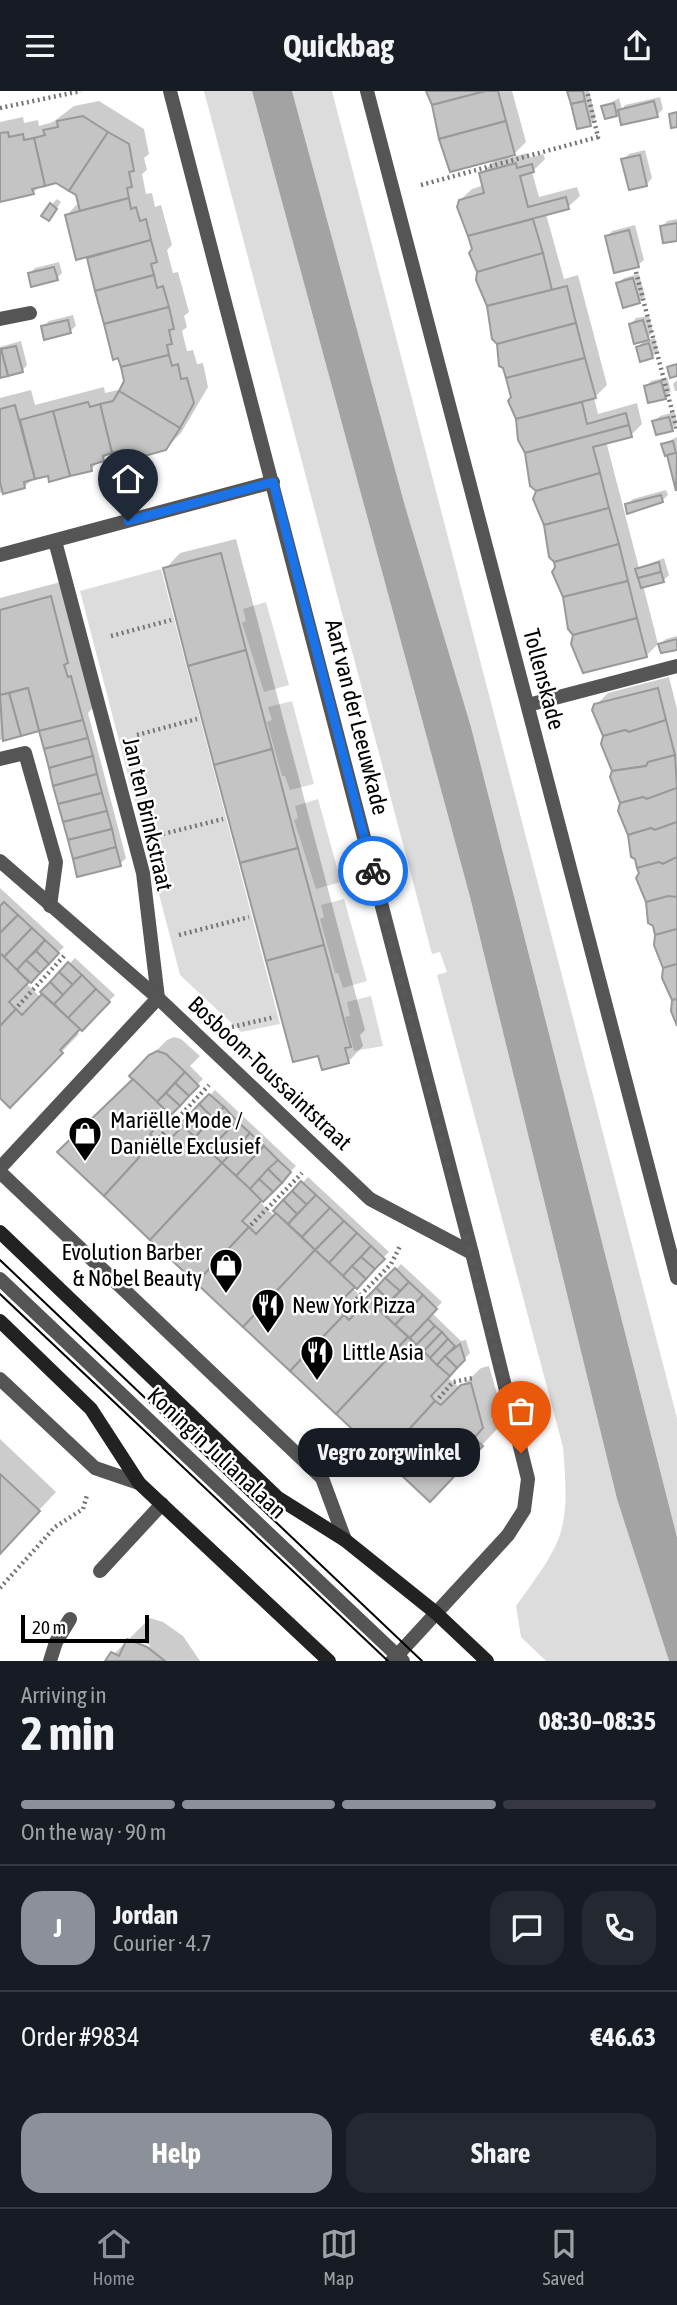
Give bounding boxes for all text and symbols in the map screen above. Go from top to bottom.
icon: menu [21,27,59,65]
text: Quickbag [283,27,394,64]
icon: share [618,27,656,65]
pin [98,449,158,521]
icon: home [109,460,147,498]
street label: Aart van der Leeuwkade [320,617,394,817]
street label: Tollenskade [518,626,570,732]
street label: Jan ten Brinkstraat [118,735,178,893]
courier [338,836,408,906]
icon: bike [354,852,392,890]
street label: Bosboom-Toussaintstraat [183,991,357,1155]
place label: Mariëlle Mode / Daniëlle Exclusief [110,1107,261,1159]
shop icon: Mariëlle Mode / Daniëlle Exclusief [66,1114,104,1163]
place label: Evolution Barber & Nobel Beauty [61,1239,203,1291]
shop icon: Evolution Barber & Nobel Beauty [207,1246,245,1295]
restaurant icon: New York Pizza [249,1286,287,1335]
place label: New York Pizza [292,1292,416,1318]
restaurant icon: Little Asia [298,1333,336,1382]
place label: Little Asia [342,1339,424,1365]
pin [491,1381,551,1453]
street label: Koningin Julianalaan [142,1382,292,1524]
icon: bag [502,1392,540,1430]
callout: Vegro zorgwinkel [297,1429,479,1477]
text: Vegro zorgwinkel [318,1439,460,1465]
scale bar [21,1612,149,1644]
text: 20 m [32,1616,66,1638]
text: Arriving in [21,1682,107,1708]
text: 08:30–08:35 [539,1706,656,1736]
text: 2 min [21,1707,115,1760]
text: On the way · 90 m [21,1819,166,1845]
button: chat [490,1891,564,1965]
button: phone [582,1891,656,1965]
text: Jordan [113,1900,178,1930]
text: J [54,1913,62,1943]
text: Courier · 4.7 [113,1930,212,1956]
text: Order #9834 [21,2022,140,2052]
text: €46.63 [591,2022,656,2052]
button: Help [21,2113,332,2193]
button: Share [346,2113,656,2193]
tab: Home [92,2225,135,2289]
tab: Map [320,2225,358,2289]
tab: Saved [543,2225,585,2289]

